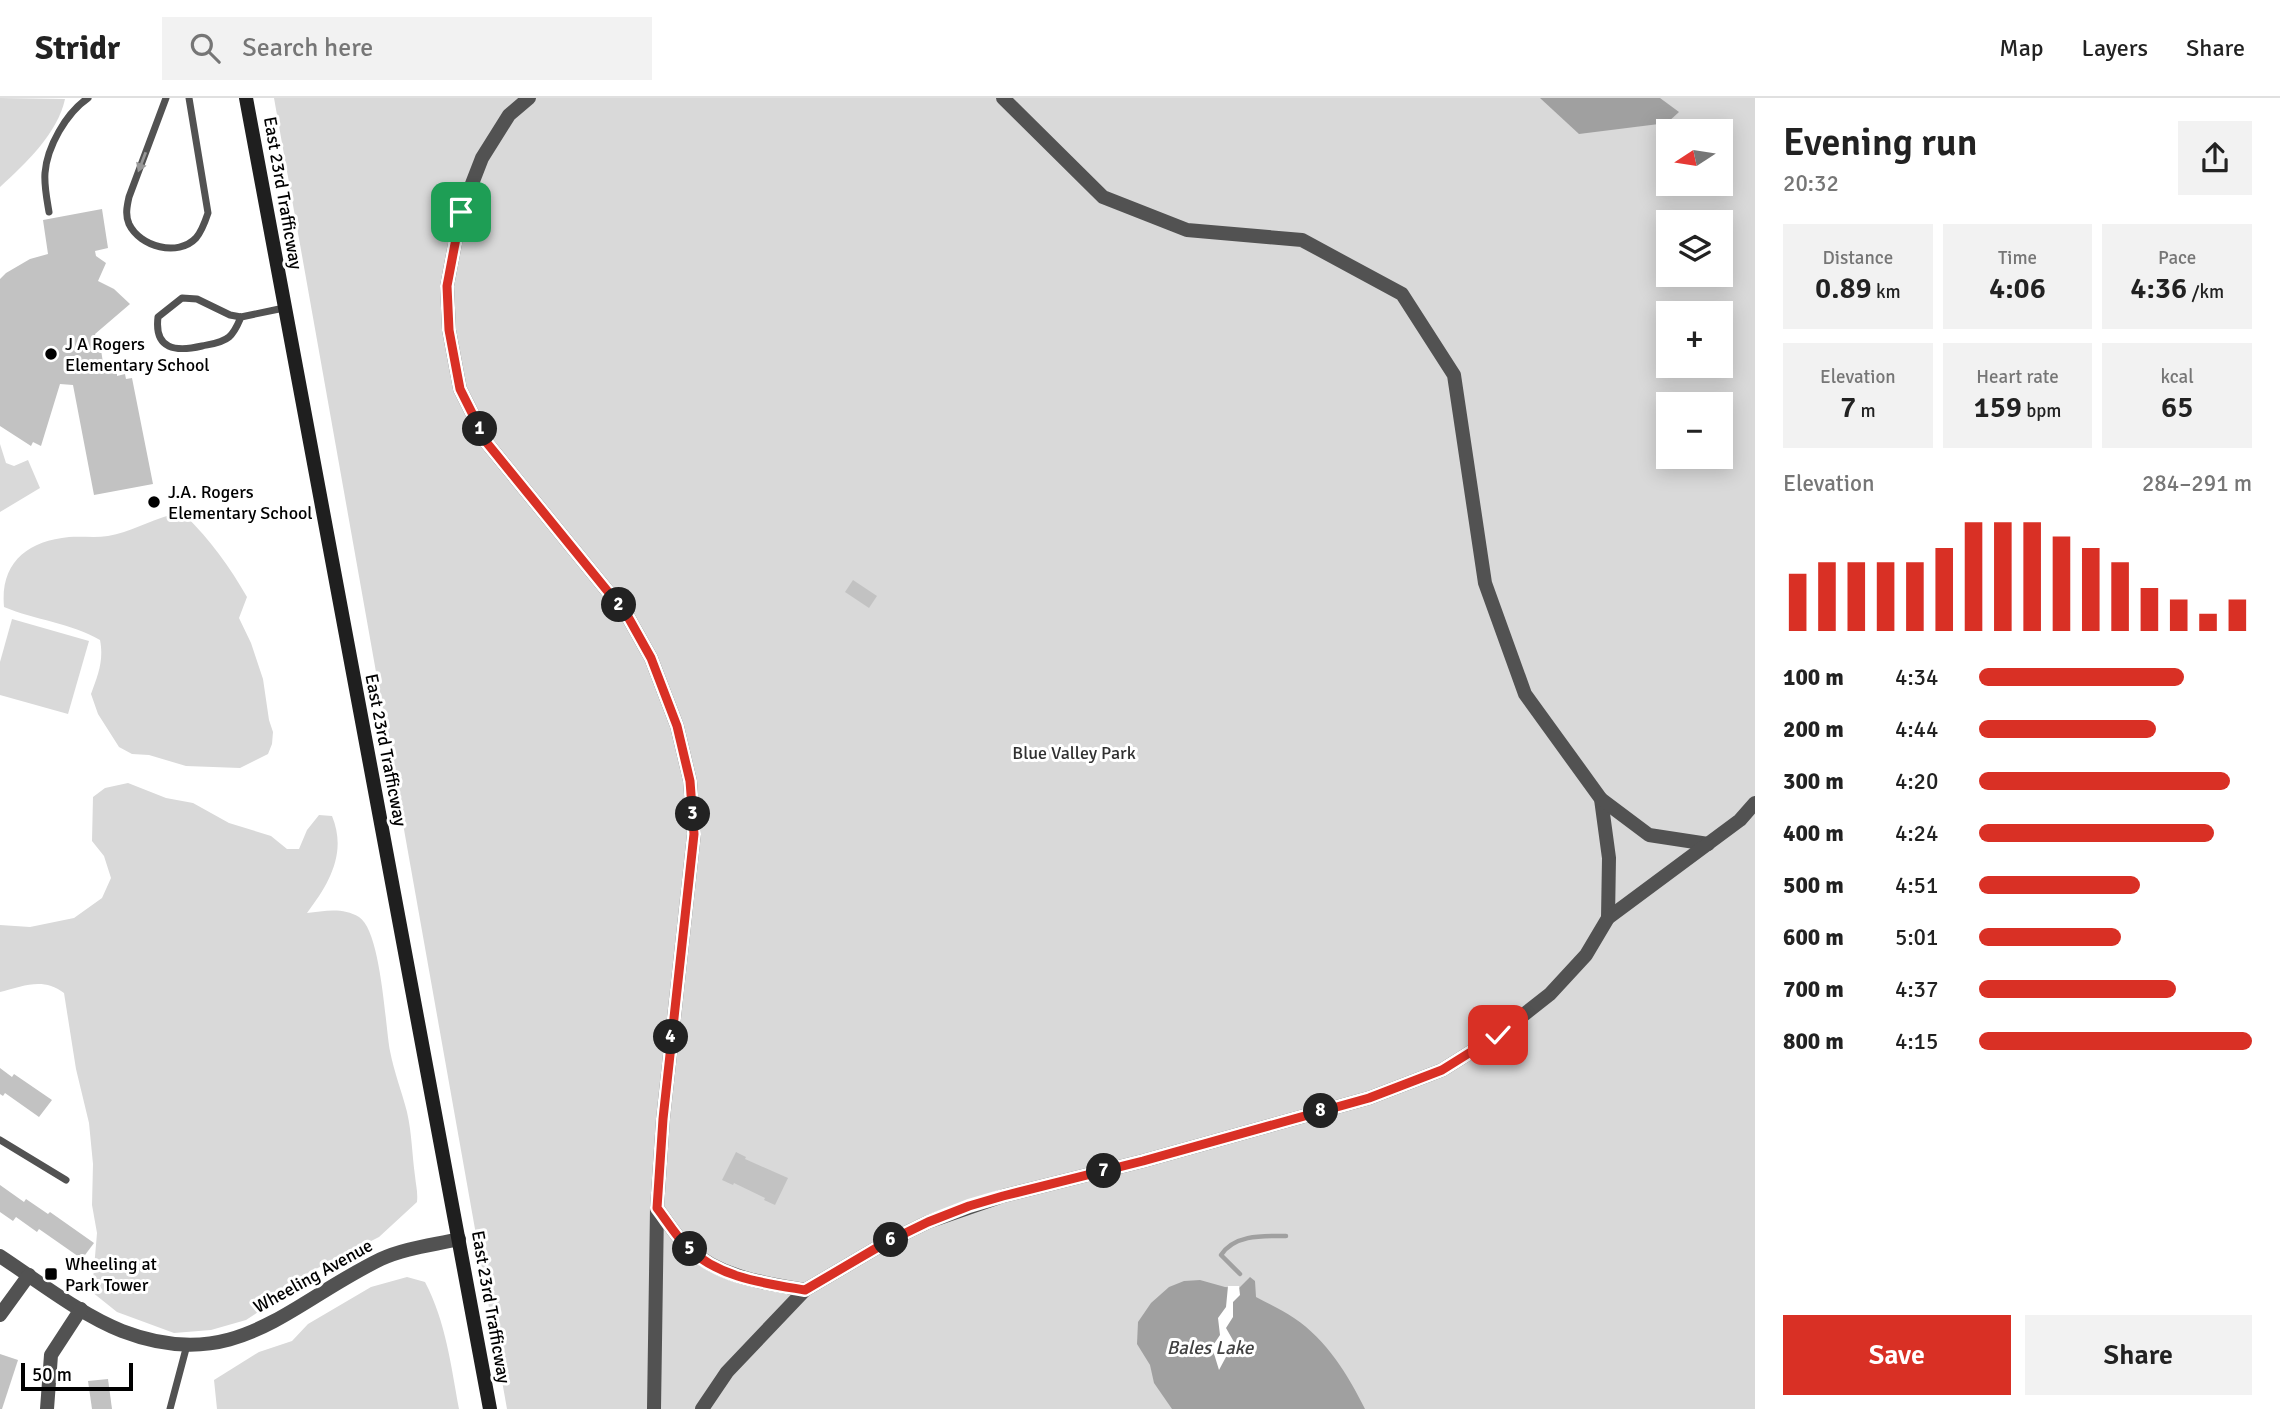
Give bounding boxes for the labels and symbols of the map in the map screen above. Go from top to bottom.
street label: East 23rd Trafficway [259,115,307,272]
north arrow [1656,119,1732,196]
one-way arrow [136,151,147,172]
pin [431,182,491,242]
place label: J A Rogers Elementary School [65,333,210,376]
marker: J A Rogers Elementary School [43,346,59,362]
pin: 1 [462,412,498,446]
place label: J.A. Rogers Elementary School [168,481,313,524]
marker: J.A. Rogers Elementary School [146,494,162,510]
pin: 2 [602,588,636,622]
street label: East 23rd Trafficway [360,672,412,829]
park label: Blue Valley Park [1012,742,1136,764]
pin: 3 [676,796,710,832]
pin [1468,1005,1528,1065]
pin: 4 [654,1020,688,1054]
pin: 8 [1304,1094,1338,1128]
pin: 7 [1086,1154,1122,1188]
pin: 6 [874,1222,908,1258]
street label: East 23rd Trafficway [467,1229,515,1386]
pin: 5 [672,1232,708,1266]
street label: Wheeling Avenue [250,1234,376,1318]
place label: Wheeling at Park Tower [65,1253,157,1296]
marker: Wheeling at Park Tower [43,1266,59,1282]
water label: Bales Lake [1167,1336,1255,1360]
scale bar [21,1360,133,1392]

